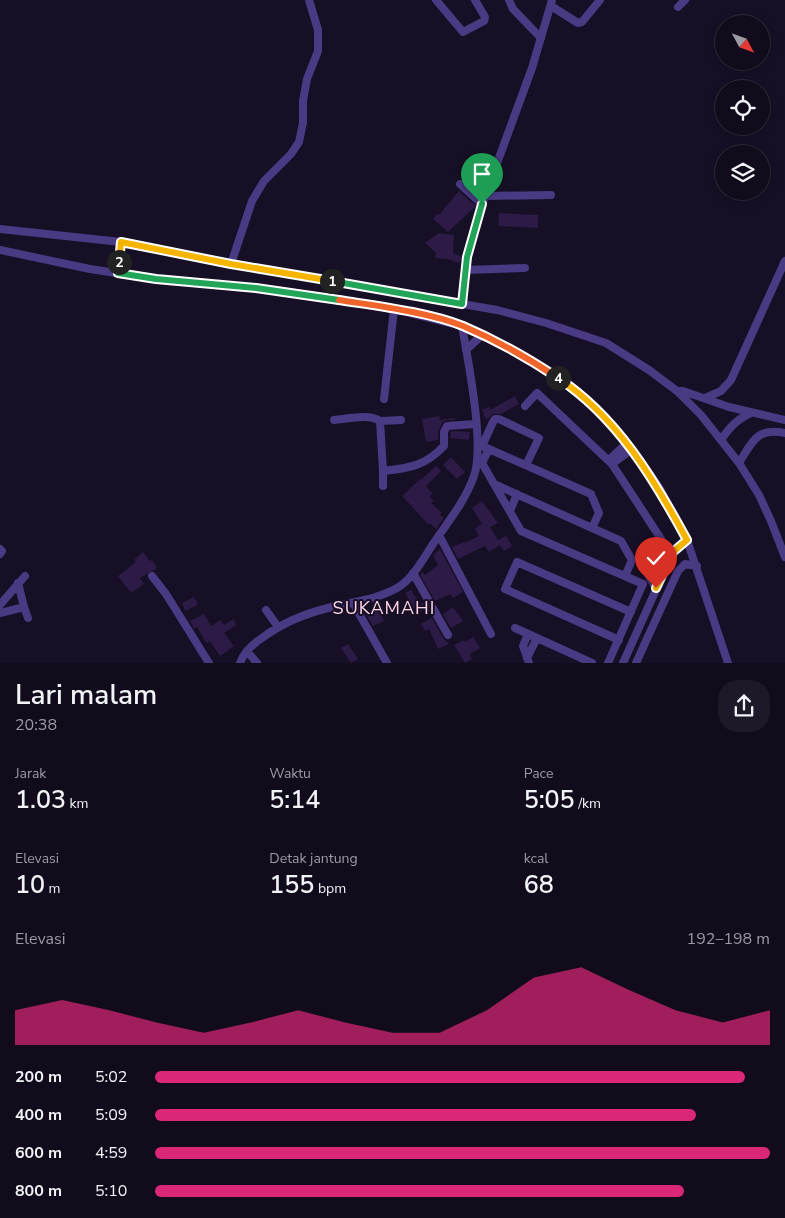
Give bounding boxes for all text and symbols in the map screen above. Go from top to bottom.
north arrow [715,15,770,70]
map controls [715,15,770,200]
button: locate [715,80,770,135]
button: layers [715,145,770,200]
pin [461,153,503,204]
icon: arrive [468,160,496,188]
pin: 2 [106,250,132,274]
text: 2 [115,253,124,272]
pin: 1 [320,268,344,294]
text: 1 [328,272,337,291]
pin: 4 [546,366,570,390]
text: 4 [554,369,563,388]
pin [635,537,677,588]
icon: check [642,544,670,572]
district label: SUKAMAHI [333,596,435,620]
text: Lari malam [15,676,157,714]
button: share [718,680,770,732]
text: 20:38 [15,714,57,736]
text: Jarak [15,764,46,783]
text: Waktu [269,764,311,783]
text: Pace [524,764,553,783]
text: 1.03 [15,783,66,817]
text: 5:14 [269,783,320,817]
text: 5:05 [524,783,575,817]
text: km [66,794,89,813]
text: /km [575,794,601,813]
text: Elevasi [15,849,59,868]
text: Detak jantung [269,849,358,868]
text: kcal [524,849,548,868]
text: 10 [15,868,45,902]
text: 155 [269,868,314,902]
text: 68 [524,868,554,902]
text: m [45,879,61,898]
text: bpm [314,879,346,898]
text: Elevasi [15,928,65,950]
text: 192–198 m [687,928,770,950]
text: 200 m [15,1066,62,1088]
text: 5:02 [95,1066,127,1088]
text: 400 m [15,1104,62,1126]
text: 5:09 [95,1104,127,1126]
text: 600 m [15,1142,62,1164]
text: 4:59 [95,1142,127,1164]
text: 800 m [15,1180,62,1202]
text: 5:10 [95,1180,127,1202]

